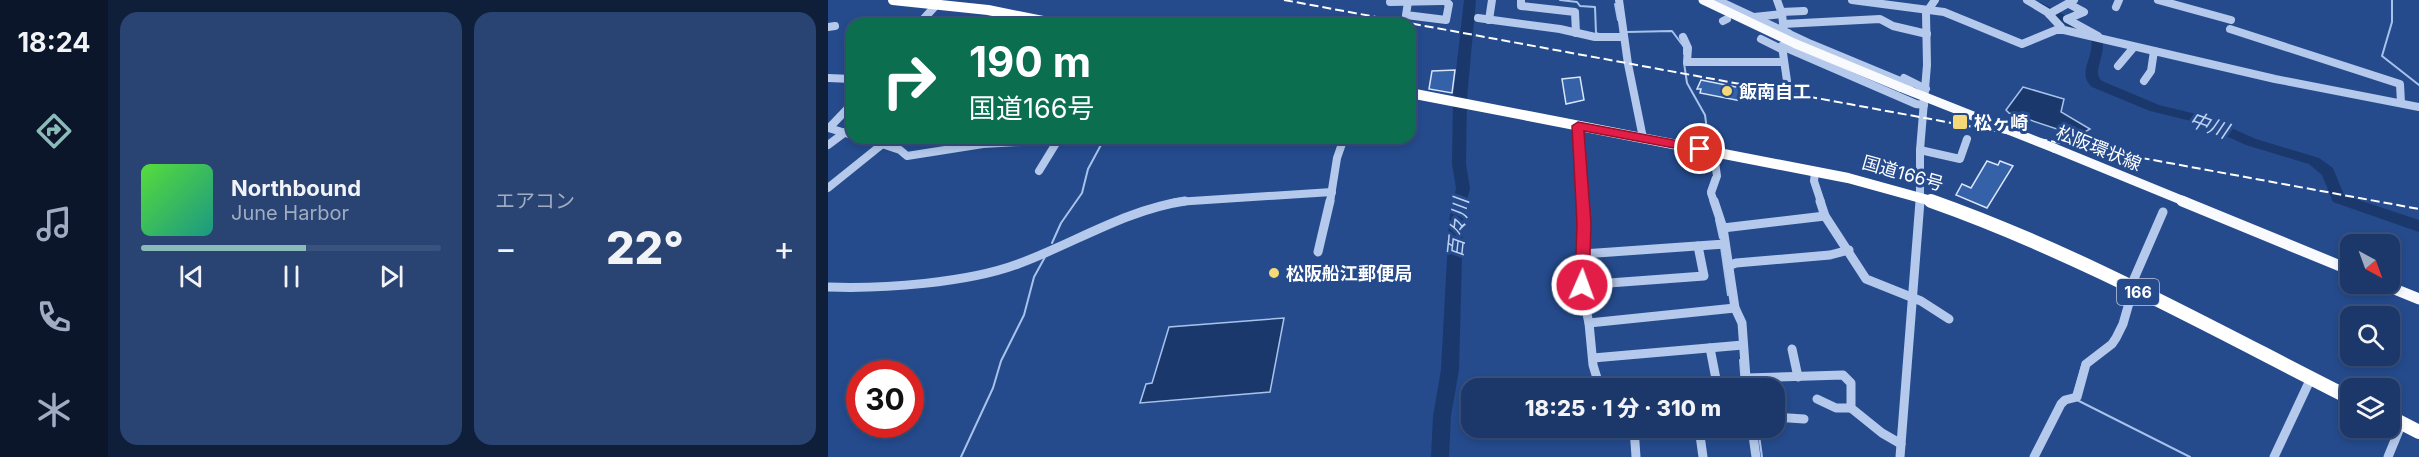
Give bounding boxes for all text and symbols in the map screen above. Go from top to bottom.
text: 18:24 [17,26,91,59]
text: 190 m [969,36,1091,87]
icon: right [870,42,948,120]
place label: 飯南自工 [1739,81,1811,102]
marker: 飯南自工 [1720,84,1734,98]
text: 国道166号 [969,92,1094,125]
water label: 中川 [2186,107,2234,144]
icon: directions [33,110,75,152]
place label: 松ヶ崎 [1974,112,2028,133]
marker: 松ヶ崎 [1951,113,1969,131]
street label: 松阪環状線 [2053,121,2145,175]
pin [1674,123,1725,174]
icon: arrive [1683,132,1716,165]
street label: 国道166号 [1860,151,1946,195]
text: Northbound [231,175,361,201]
text: エアコン [495,189,575,213]
water label: 百々川 [1443,195,1473,259]
text: June Harbor [231,201,349,225]
icon: music [33,203,75,245]
text: 22° [606,220,684,275]
text: − [495,228,517,268]
text: + [773,228,795,268]
north arrow [2340,234,2400,294]
map controls [2340,234,2400,438]
position arrow [1550,253,1614,317]
icon: previous [175,260,208,293]
icon: pause [275,260,308,293]
icon: next [375,260,408,293]
place label: 松阪船江郵便局 [1286,263,1412,284]
marker: 松阪船江郵便局 [1267,266,1281,280]
road number: 166 [2117,279,2159,305]
icon: phone [33,296,75,338]
button: search [2340,306,2400,366]
speed limit sign: 30 [846,360,924,438]
button: layers [2340,378,2400,438]
icon: climate [33,389,75,431]
text: 18:25 · 1 分 · 310 m [1525,395,1721,421]

